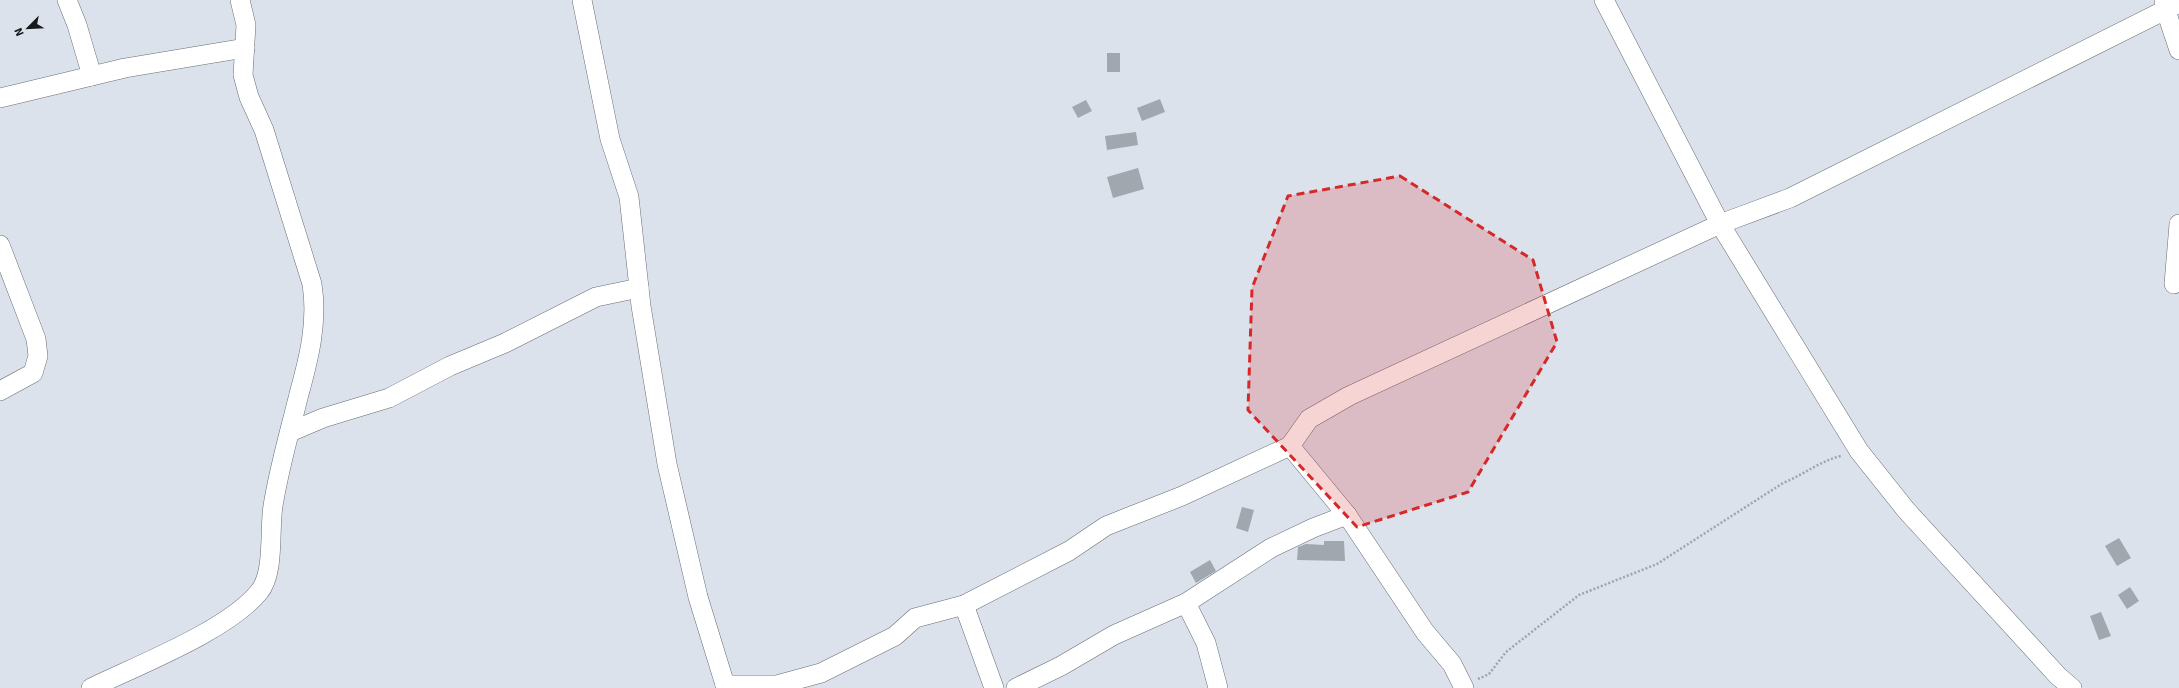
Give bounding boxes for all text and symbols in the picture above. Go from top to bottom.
north arrow [8,8,48,48]
text: N [12,26,27,38]

